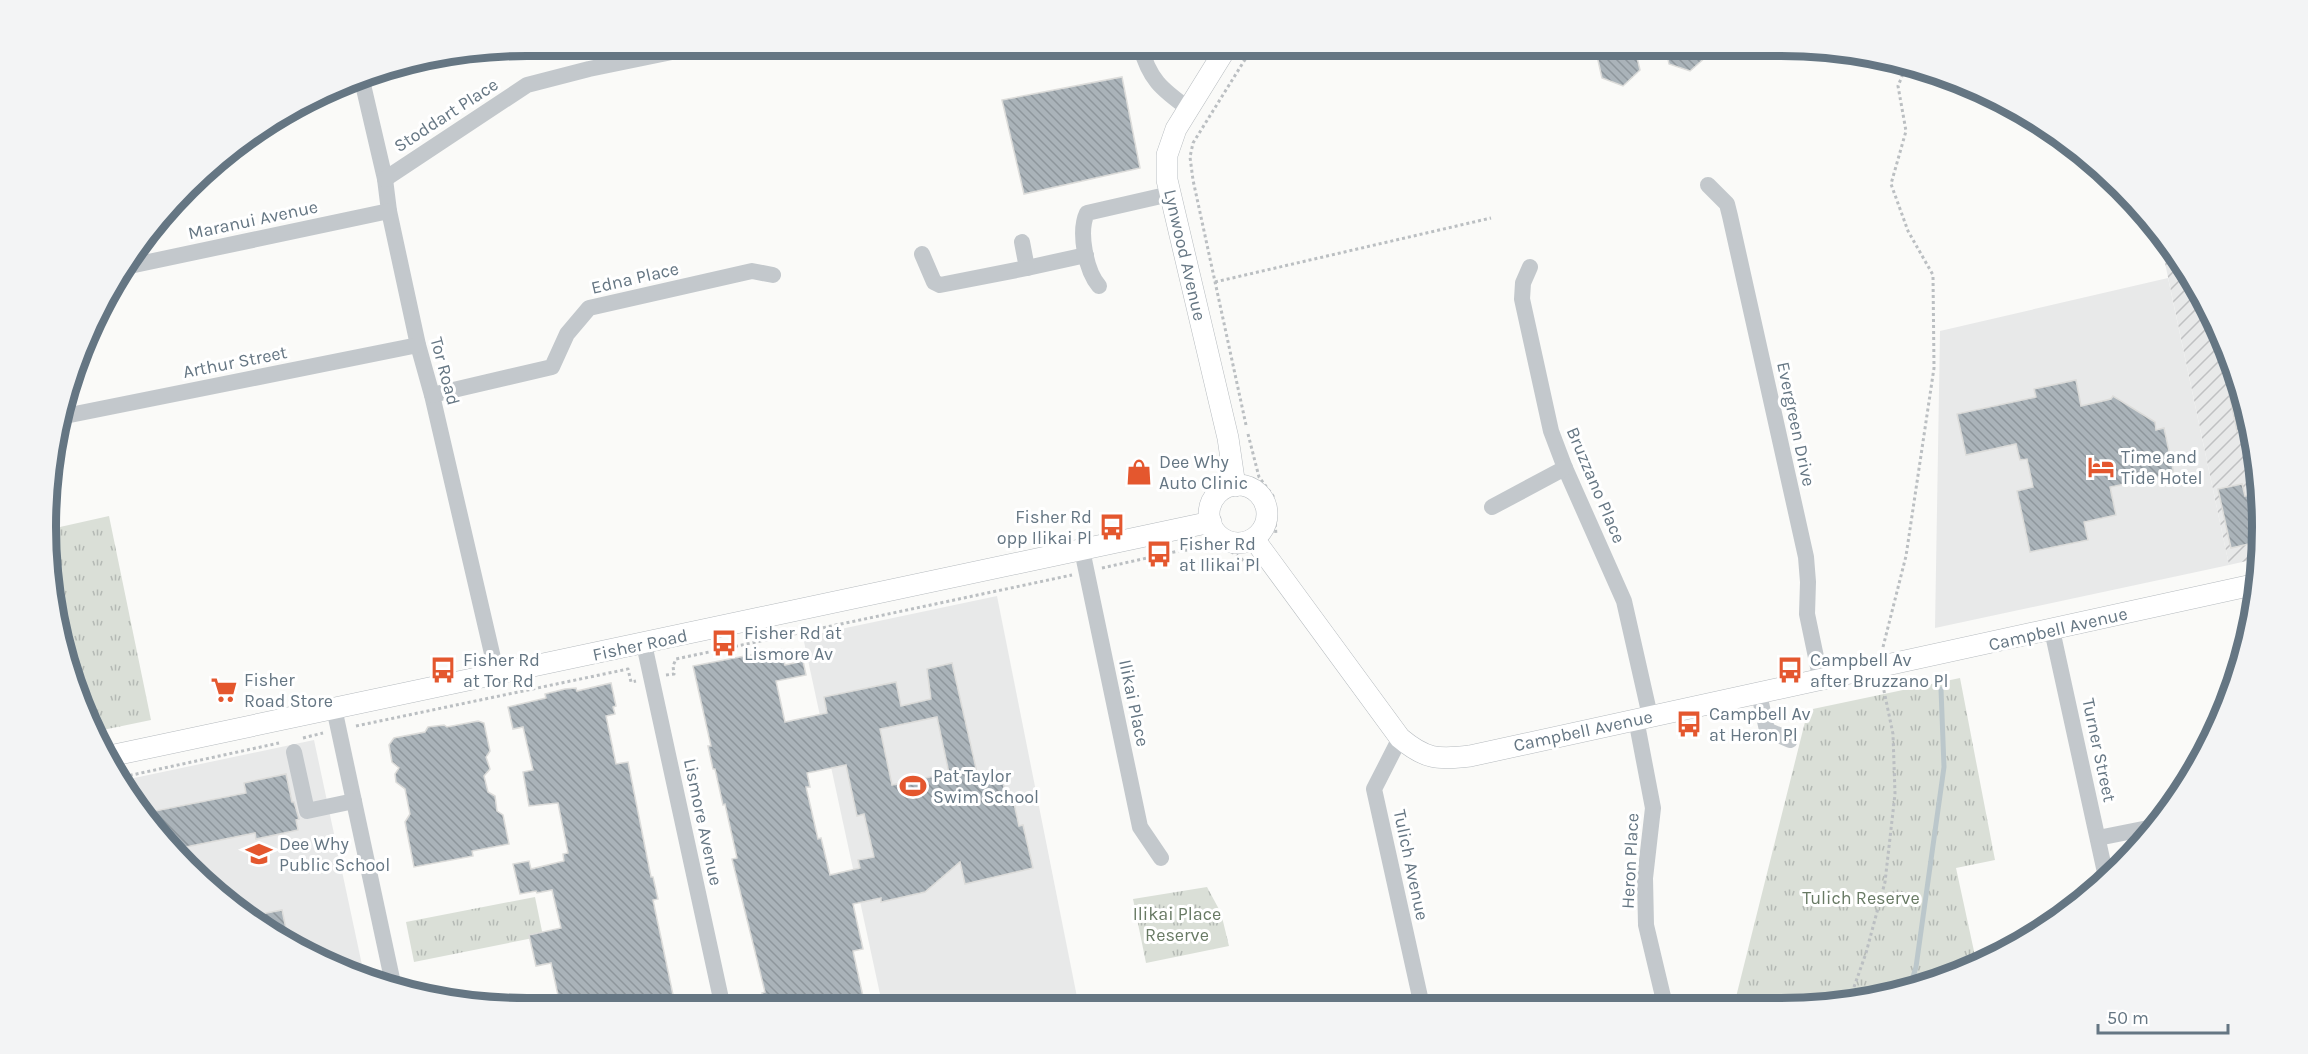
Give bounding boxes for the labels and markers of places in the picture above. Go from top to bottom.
place label: Time and Tide Hotel [2121,446,2202,489]
place label: Dee Why Auto Clinic [1159,451,1248,494]
hotel icon: Time and Tide Hotel [2086,452,2116,482]
shop icon: Dee Why Auto Clinic [1124,457,1154,487]
place label: Fisher Rd opp Ilikai Pl [997,506,1092,549]
bus stop icon: Fisher Rd opp Ilikai Pl [1097,512,1127,542]
place label: Fisher Rd at Ilikai Pl [1179,533,1260,576]
bus stop icon: Fisher Rd at Ilikai Pl [1144,539,1174,569]
place label: Fisher Rd at Lismore Av [744,622,842,665]
bus stop icon: Fisher Rd at Lismore Av [709,628,739,658]
place label: Fisher Rd at Tor Rd [463,649,540,692]
place label: Campbell Av after Bruzzano Pl [1810,649,1948,692]
bus stop icon: Fisher Rd at Tor Rd [428,655,458,685]
bus stop icon: Campbell Av after Bruzzano Pl [1775,655,1805,685]
place label: Fisher Road Store [244,669,333,712]
supermarket icon: Fisher Road Store [209,675,239,705]
place label: Campbell Av at Heron Pl [1709,703,1811,746]
bus stop icon: Campbell Av at Heron Pl [1674,709,1704,739]
place label: Pat Taylor Swim School [933,765,1039,808]
sports icon: Pat Taylor Swim School [898,771,928,801]
place label: Dee Why Public School [279,833,390,876]
school or university icon: Dee Why Public School [244,839,274,869]

